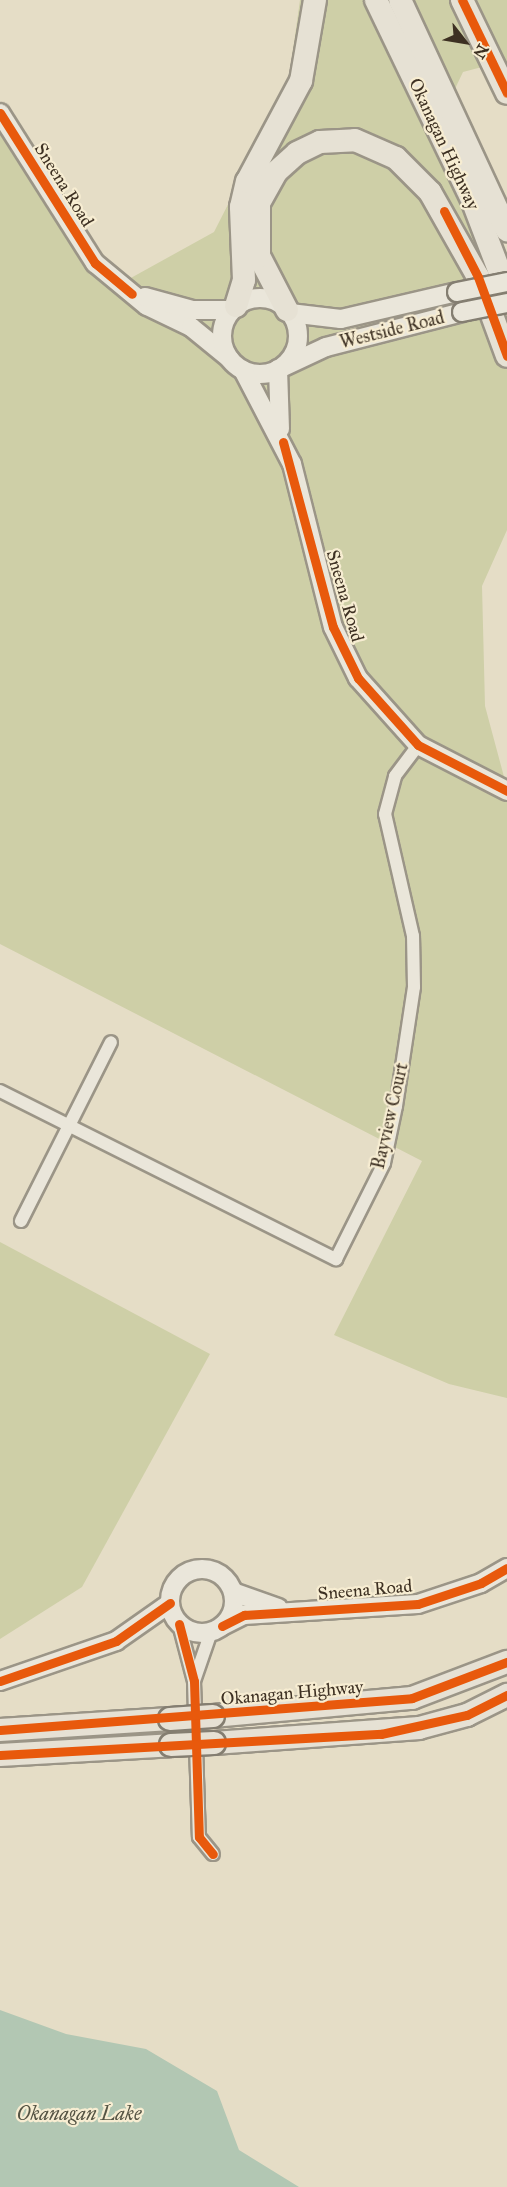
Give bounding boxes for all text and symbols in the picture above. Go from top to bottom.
north arrow [435,12,495,72]
text: N [469,41,493,62]
street label: Okanagan Highway [404,75,484,213]
street label: Sneena Road [30,139,98,231]
street label: Westside Road [337,307,447,353]
street label: Sneena Road [322,548,368,644]
street label: Bayview Court [367,1061,413,1171]
street label: Sneena Road [317,1575,413,1605]
street label: Okanagan Highway [220,1676,364,1710]
water label: Okanagan Lake [17,2101,141,2125]

